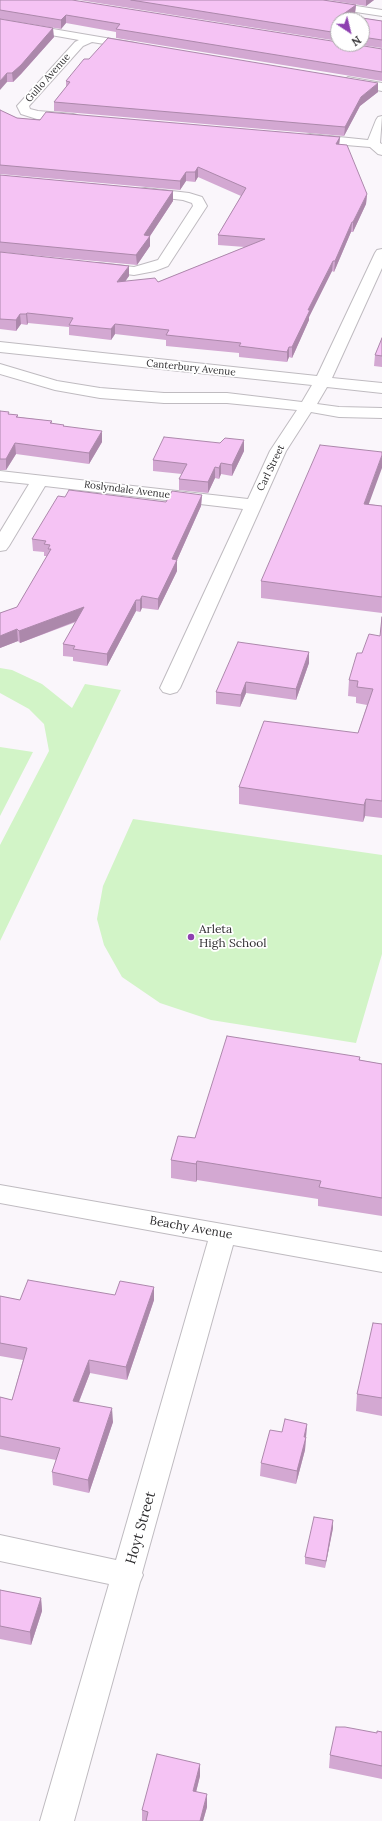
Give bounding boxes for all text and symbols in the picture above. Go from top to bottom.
north arrow [330,12,370,52]
text: N [349,33,364,49]
street label: Gullo Avenue [23,51,73,105]
street label: Canterbury Avenue [146,357,236,379]
street label: Carl Street [255,443,287,493]
street label: Roslyndale Avenue [83,479,171,501]
place label: Arleta High School [199,923,267,951]
marker: Arleta High School [186,932,196,942]
street label: Beachy Avenue [148,1214,234,1242]
street label: Hoyt Street [123,1490,159,1566]

